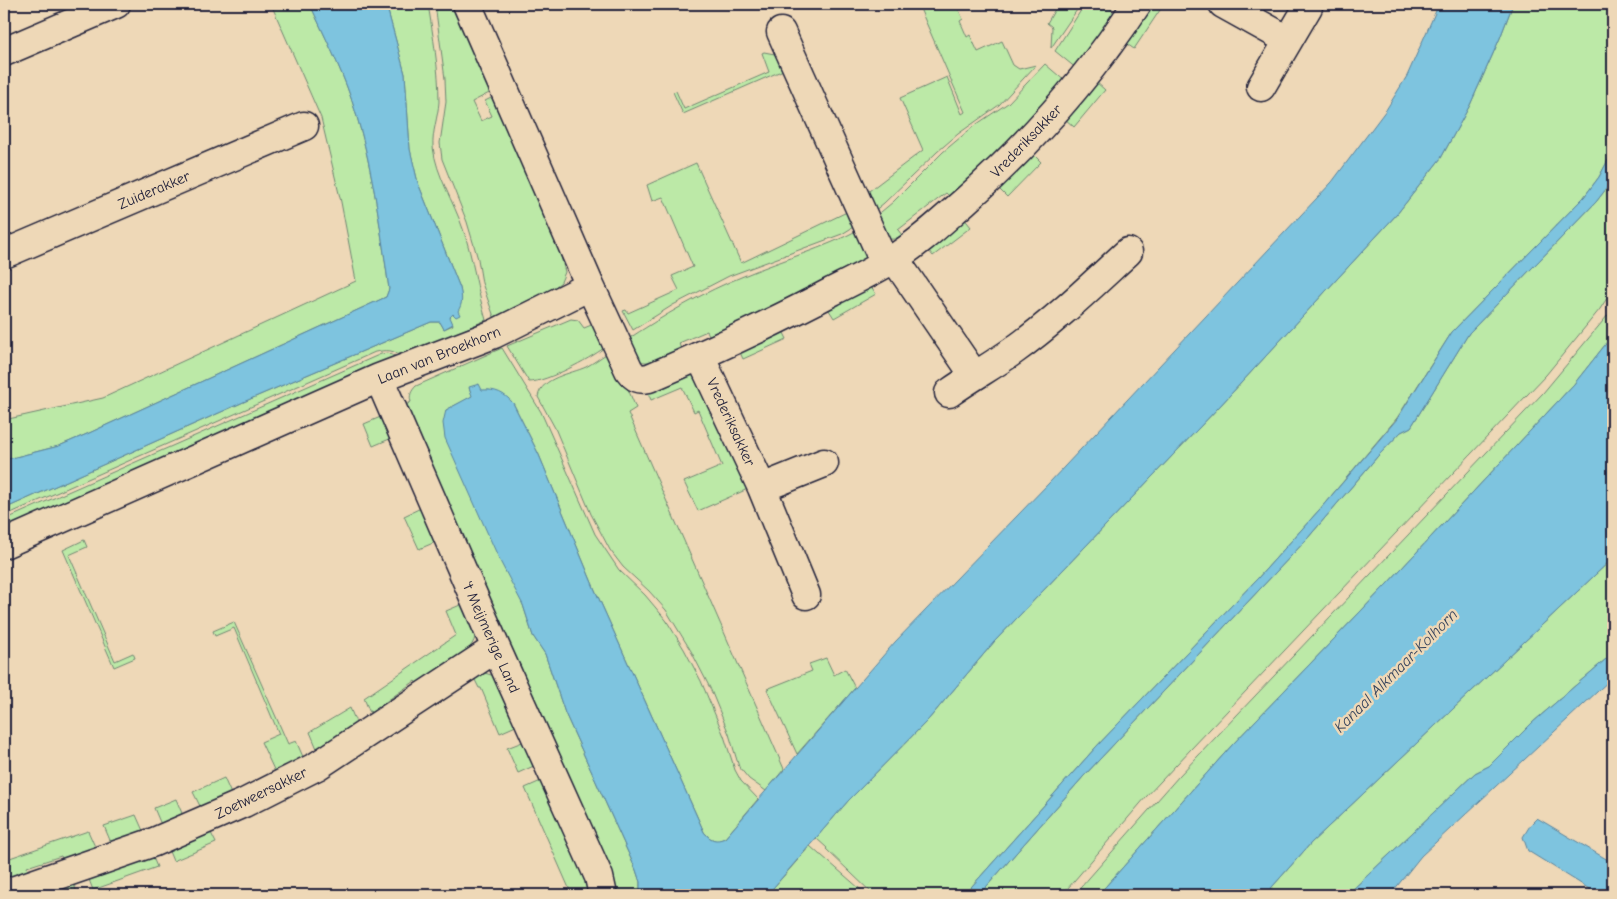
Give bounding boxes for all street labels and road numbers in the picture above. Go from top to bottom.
street label: Vrederiksakker [987,101,1065,181]
street label: Zuiderakker [115,167,193,213]
street label: Laan van Broekhorn [375,322,503,388]
street label: Vrederiksakker [703,375,759,469]
street label: 't Meijmerige Land [458,578,524,696]
street label: Zoetweersakker [212,763,310,823]

